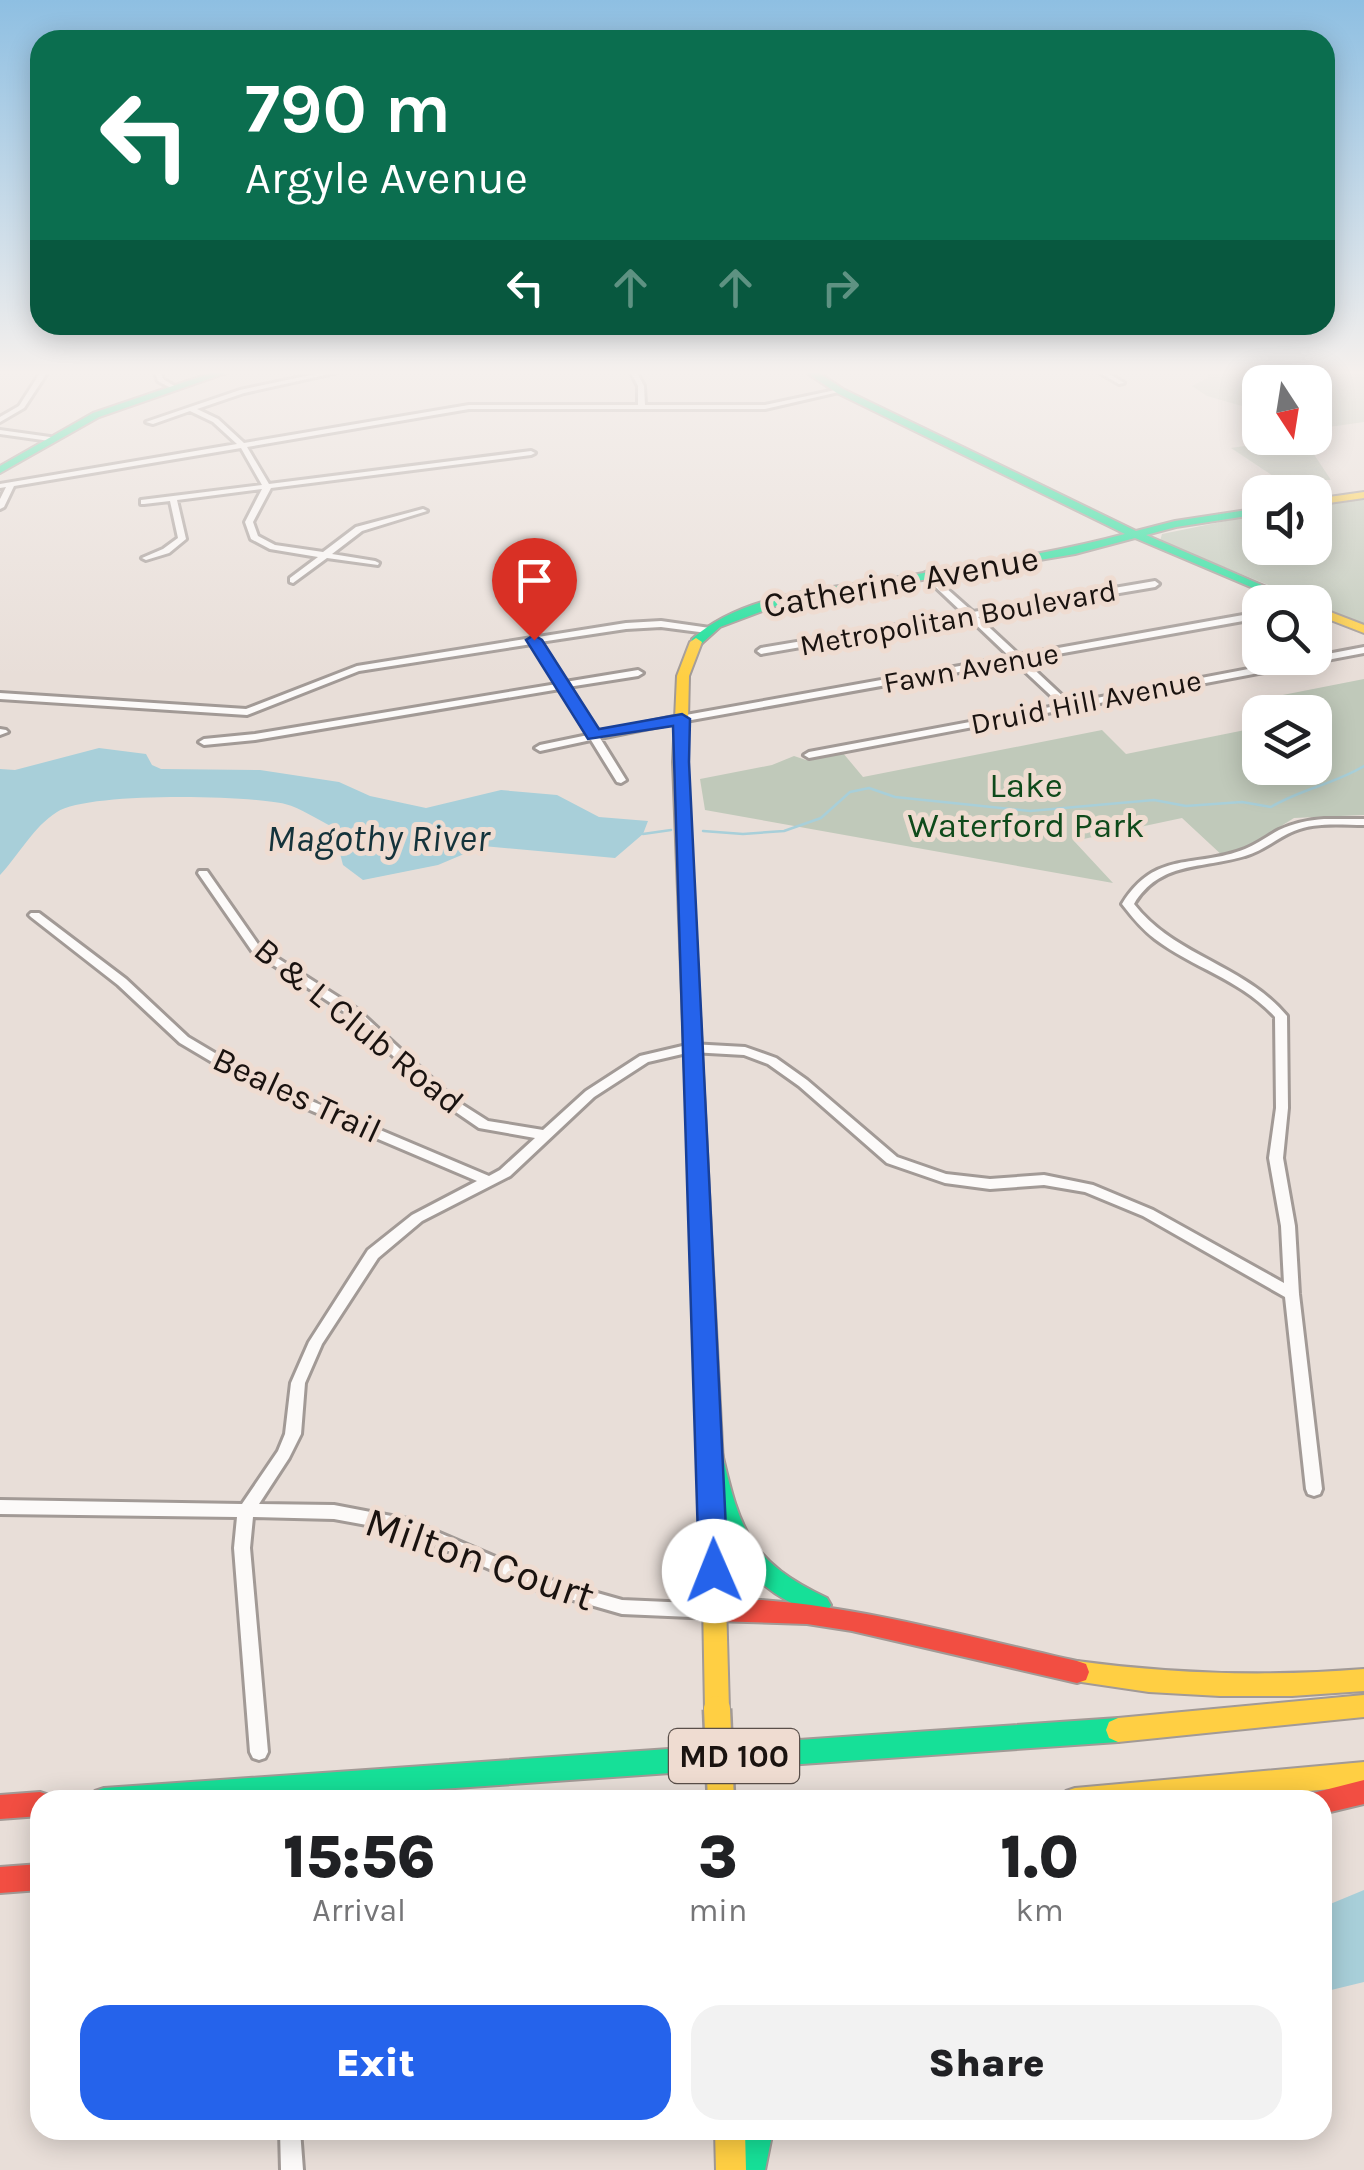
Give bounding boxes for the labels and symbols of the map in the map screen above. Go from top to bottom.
north arrow [1242,365,1332,455]
pin [492,538,577,641]
street label: Catherine Avenue [760,538,1042,626]
street label: Metropolitan Boulevard [797,572,1119,664]
street label: Fawn Avenue [881,635,1061,701]
street label: Druid Hill Avenue [968,662,1204,742]
park label: Lake Waterford Park [907,765,1145,846]
water label: Magothy River [266,816,492,861]
street label: B & L Club Road [246,929,472,1123]
street label: Beales Trail [206,1038,388,1152]
street label: Milton Court [359,1496,601,1622]
position arrow [662,1519,766,1623]
road number: MD 100 [669,1729,799,1783]

